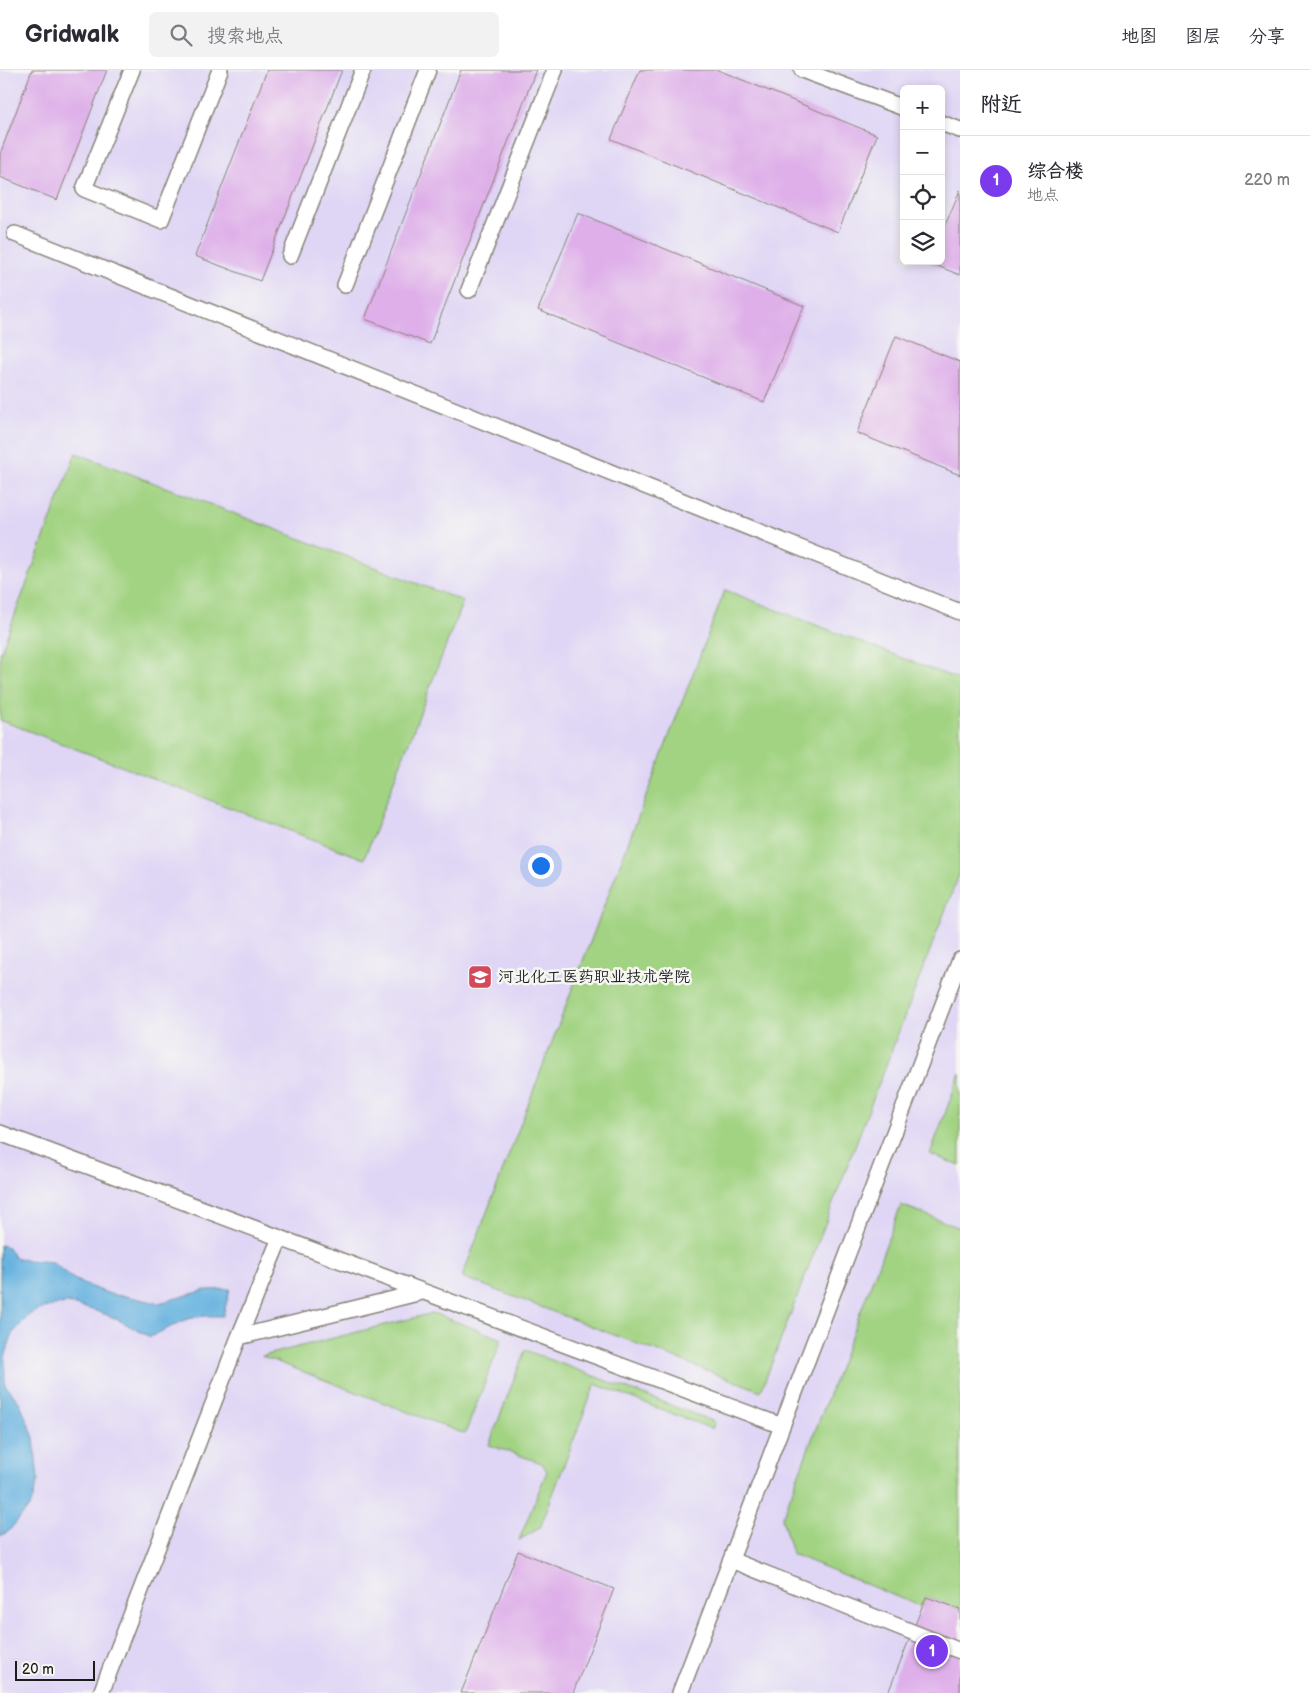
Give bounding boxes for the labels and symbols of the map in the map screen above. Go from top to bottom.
your location [528,853,554,879]
school or university icon: 河北化工医药职业技术学院 [467,964,493,990]
place label: 河北化工医药职业技术学院 [498,968,690,987]
pin: 1 [916,1632,948,1670]
scale bar [15,1658,95,1681]

